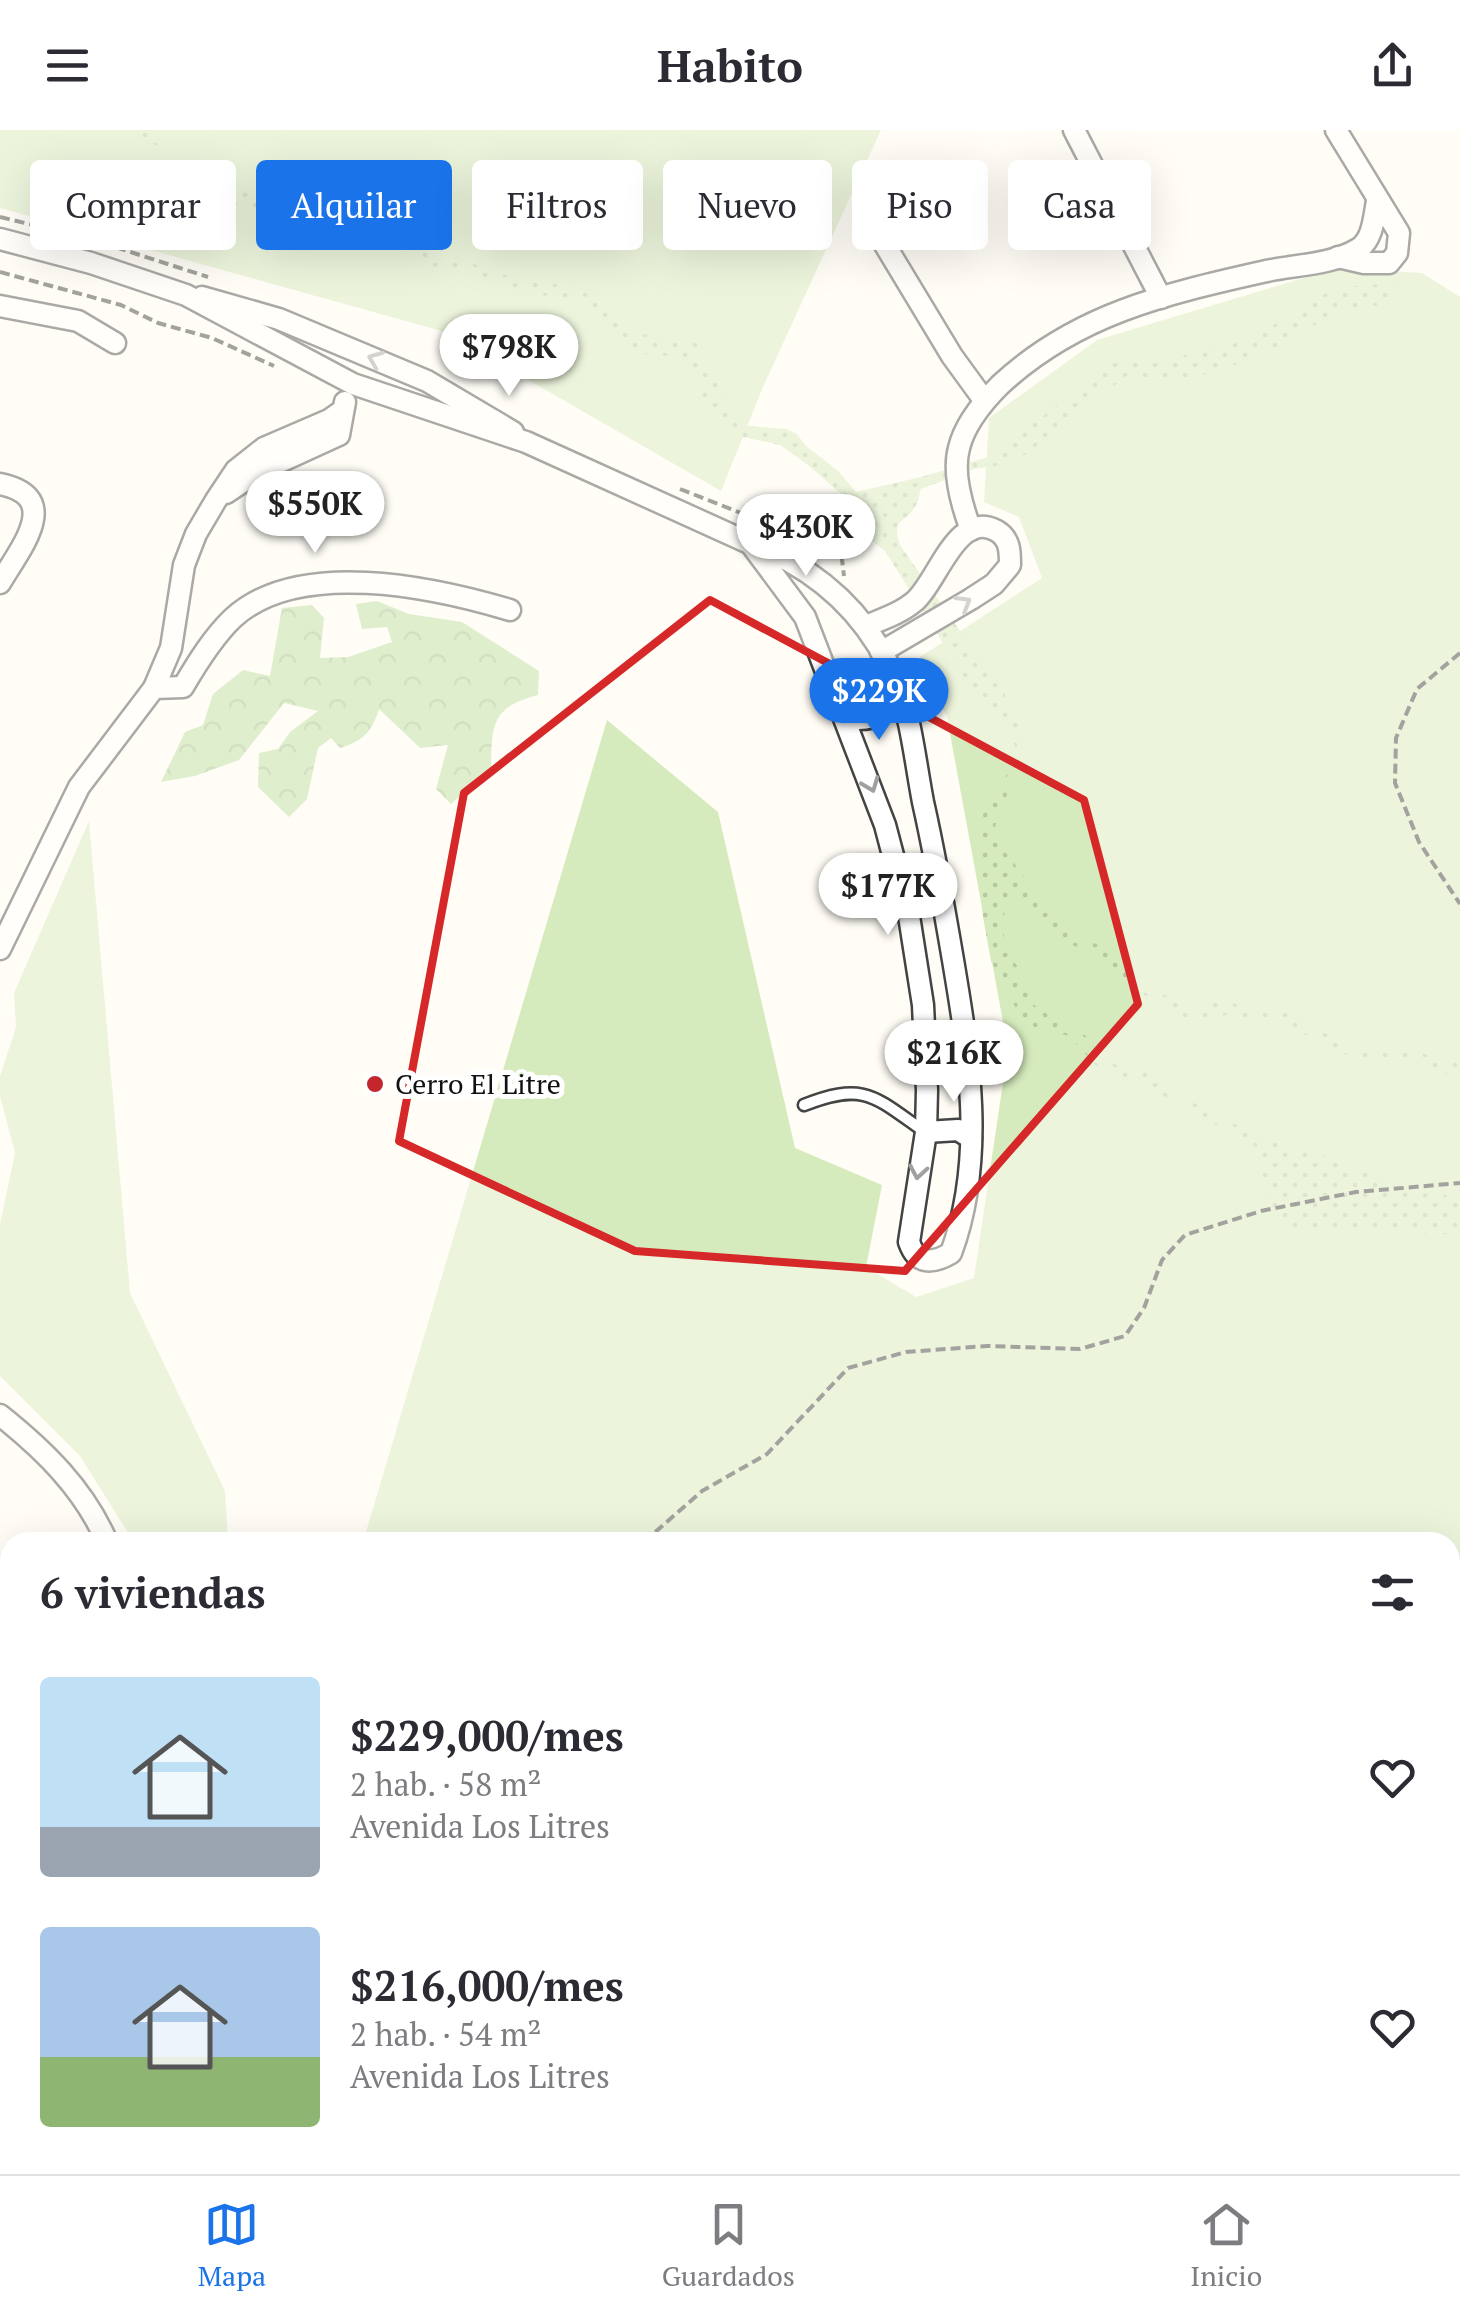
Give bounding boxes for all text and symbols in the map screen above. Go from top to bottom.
text: Habito [657,35,803,95]
icon: menu [40,38,95,93]
icon: share [1365,38,1420,93]
chip: Comprar [30,160,236,250]
chip: Alquilar [256,160,452,250]
chip: Filtros [472,160,643,250]
chip: Nuevo [663,160,832,250]
chip: Piso [852,160,988,250]
chip: Casa [1008,160,1151,250]
pin: $798K [439,314,579,399]
text: $798K [461,325,557,367]
one-way arrow [367,351,384,371]
pin: $550K [245,471,385,556]
text: $550K [267,482,363,524]
pin: $430K [736,494,876,579]
text: $430K [758,505,854,547]
one-way arrow [954,596,972,615]
pin: $229K [809,658,949,743]
text: $229K [831,669,927,711]
one-way arrow [859,775,879,792]
pin: $177K [818,853,958,938]
text: $177K [840,864,936,906]
pin: $216K [884,1020,1024,1105]
text: $216K [906,1031,1002,1073]
place label: Cerro El Litre [395,1065,561,1102]
marker: Cerro El Litre [364,1073,386,1095]
one-way arrow [908,1164,929,1180]
text: 6 viviendas [40,1564,265,1620]
icon: filters [1365,1565,1420,1620]
text: $229,000/mes [350,1707,624,1763]
icon: home [120,1717,240,1837]
icon: heart [1365,1750,1420,1805]
text: 2 hab. · 58 m² [350,1763,541,1805]
text: Avenida Los Litres [350,1805,610,1847]
text: $216,000/mes [350,1957,624,2013]
icon: home [120,1967,240,2087]
icon: heart [1365,2000,1420,2055]
text: 2 hab. · 54 m² [350,2013,541,2055]
text: Avenida Los Litres [350,2055,610,2097]
tab: Mapa [198,2197,266,2294]
tab: Guardados [662,2197,795,2294]
tab: Inicio [1190,2197,1262,2294]

